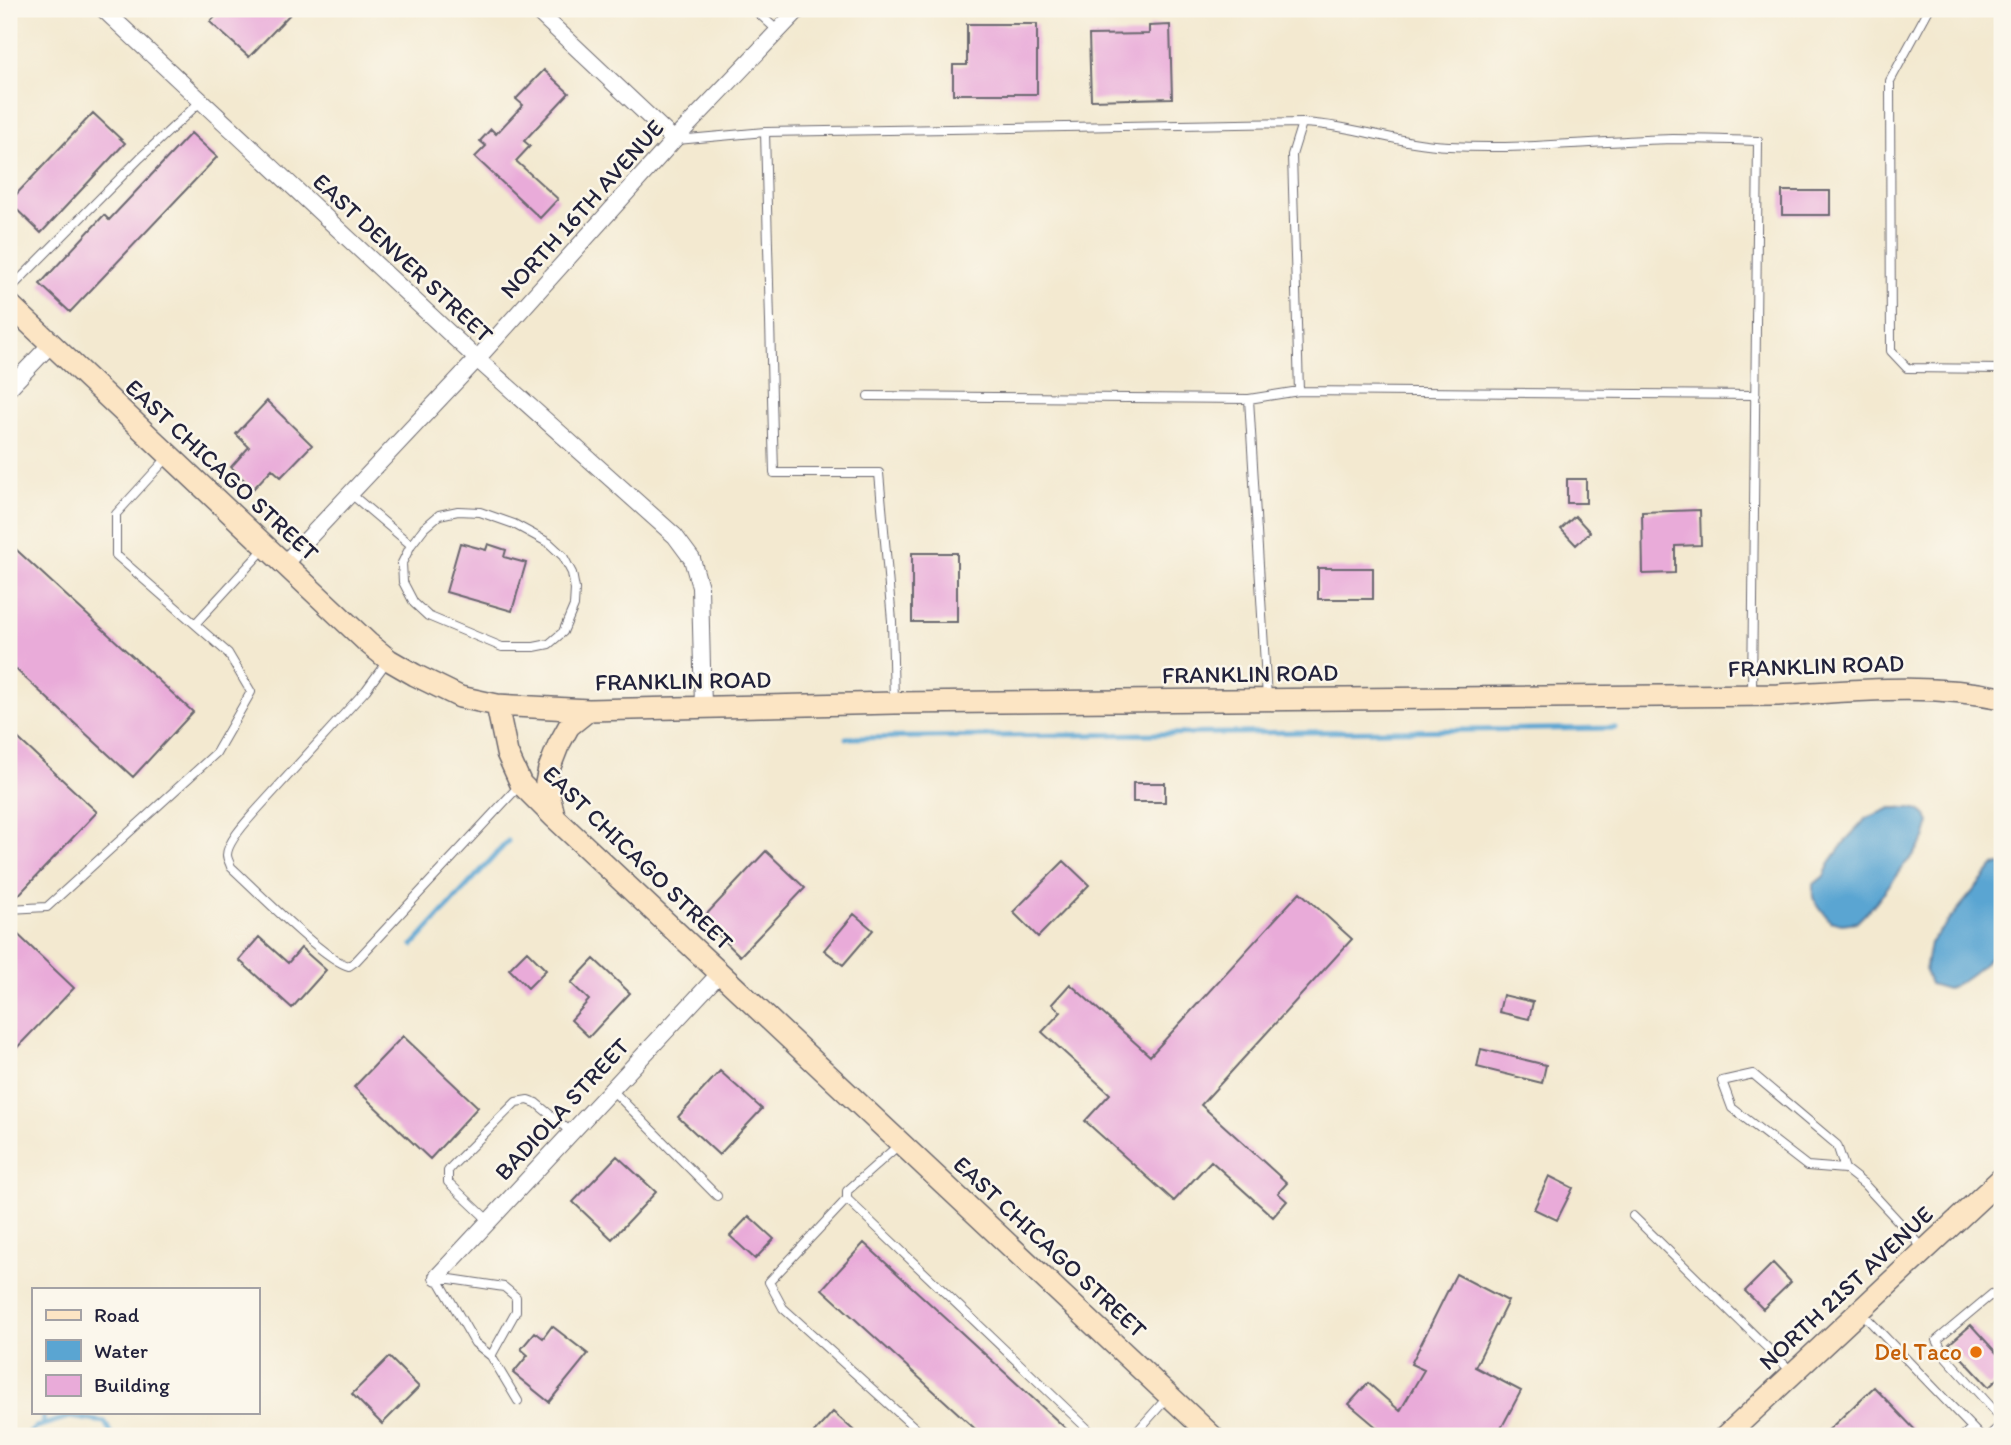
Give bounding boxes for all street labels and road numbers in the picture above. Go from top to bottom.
street label: NORTH 16TH AVENUE [494,113,670,304]
street label: EAST DENVER STREET [307,167,500,349]
street label: EAST CHICAGO STREET [120,372,325,567]
street label: FRANKLIN ROAD [1727,648,1905,683]
street label: FRANKLIN ROAD [1162,657,1338,690]
street label: FRANKLIN ROAD [595,664,771,697]
street label: EAST CHICAGO STREET [537,759,740,957]
street label: BADIOLA STREET [488,1031,635,1186]
street label: EAST CHICAGO STREET [948,1149,1153,1344]
street label: NORTH 21ST AVENUE [1753,1199,1939,1376]

